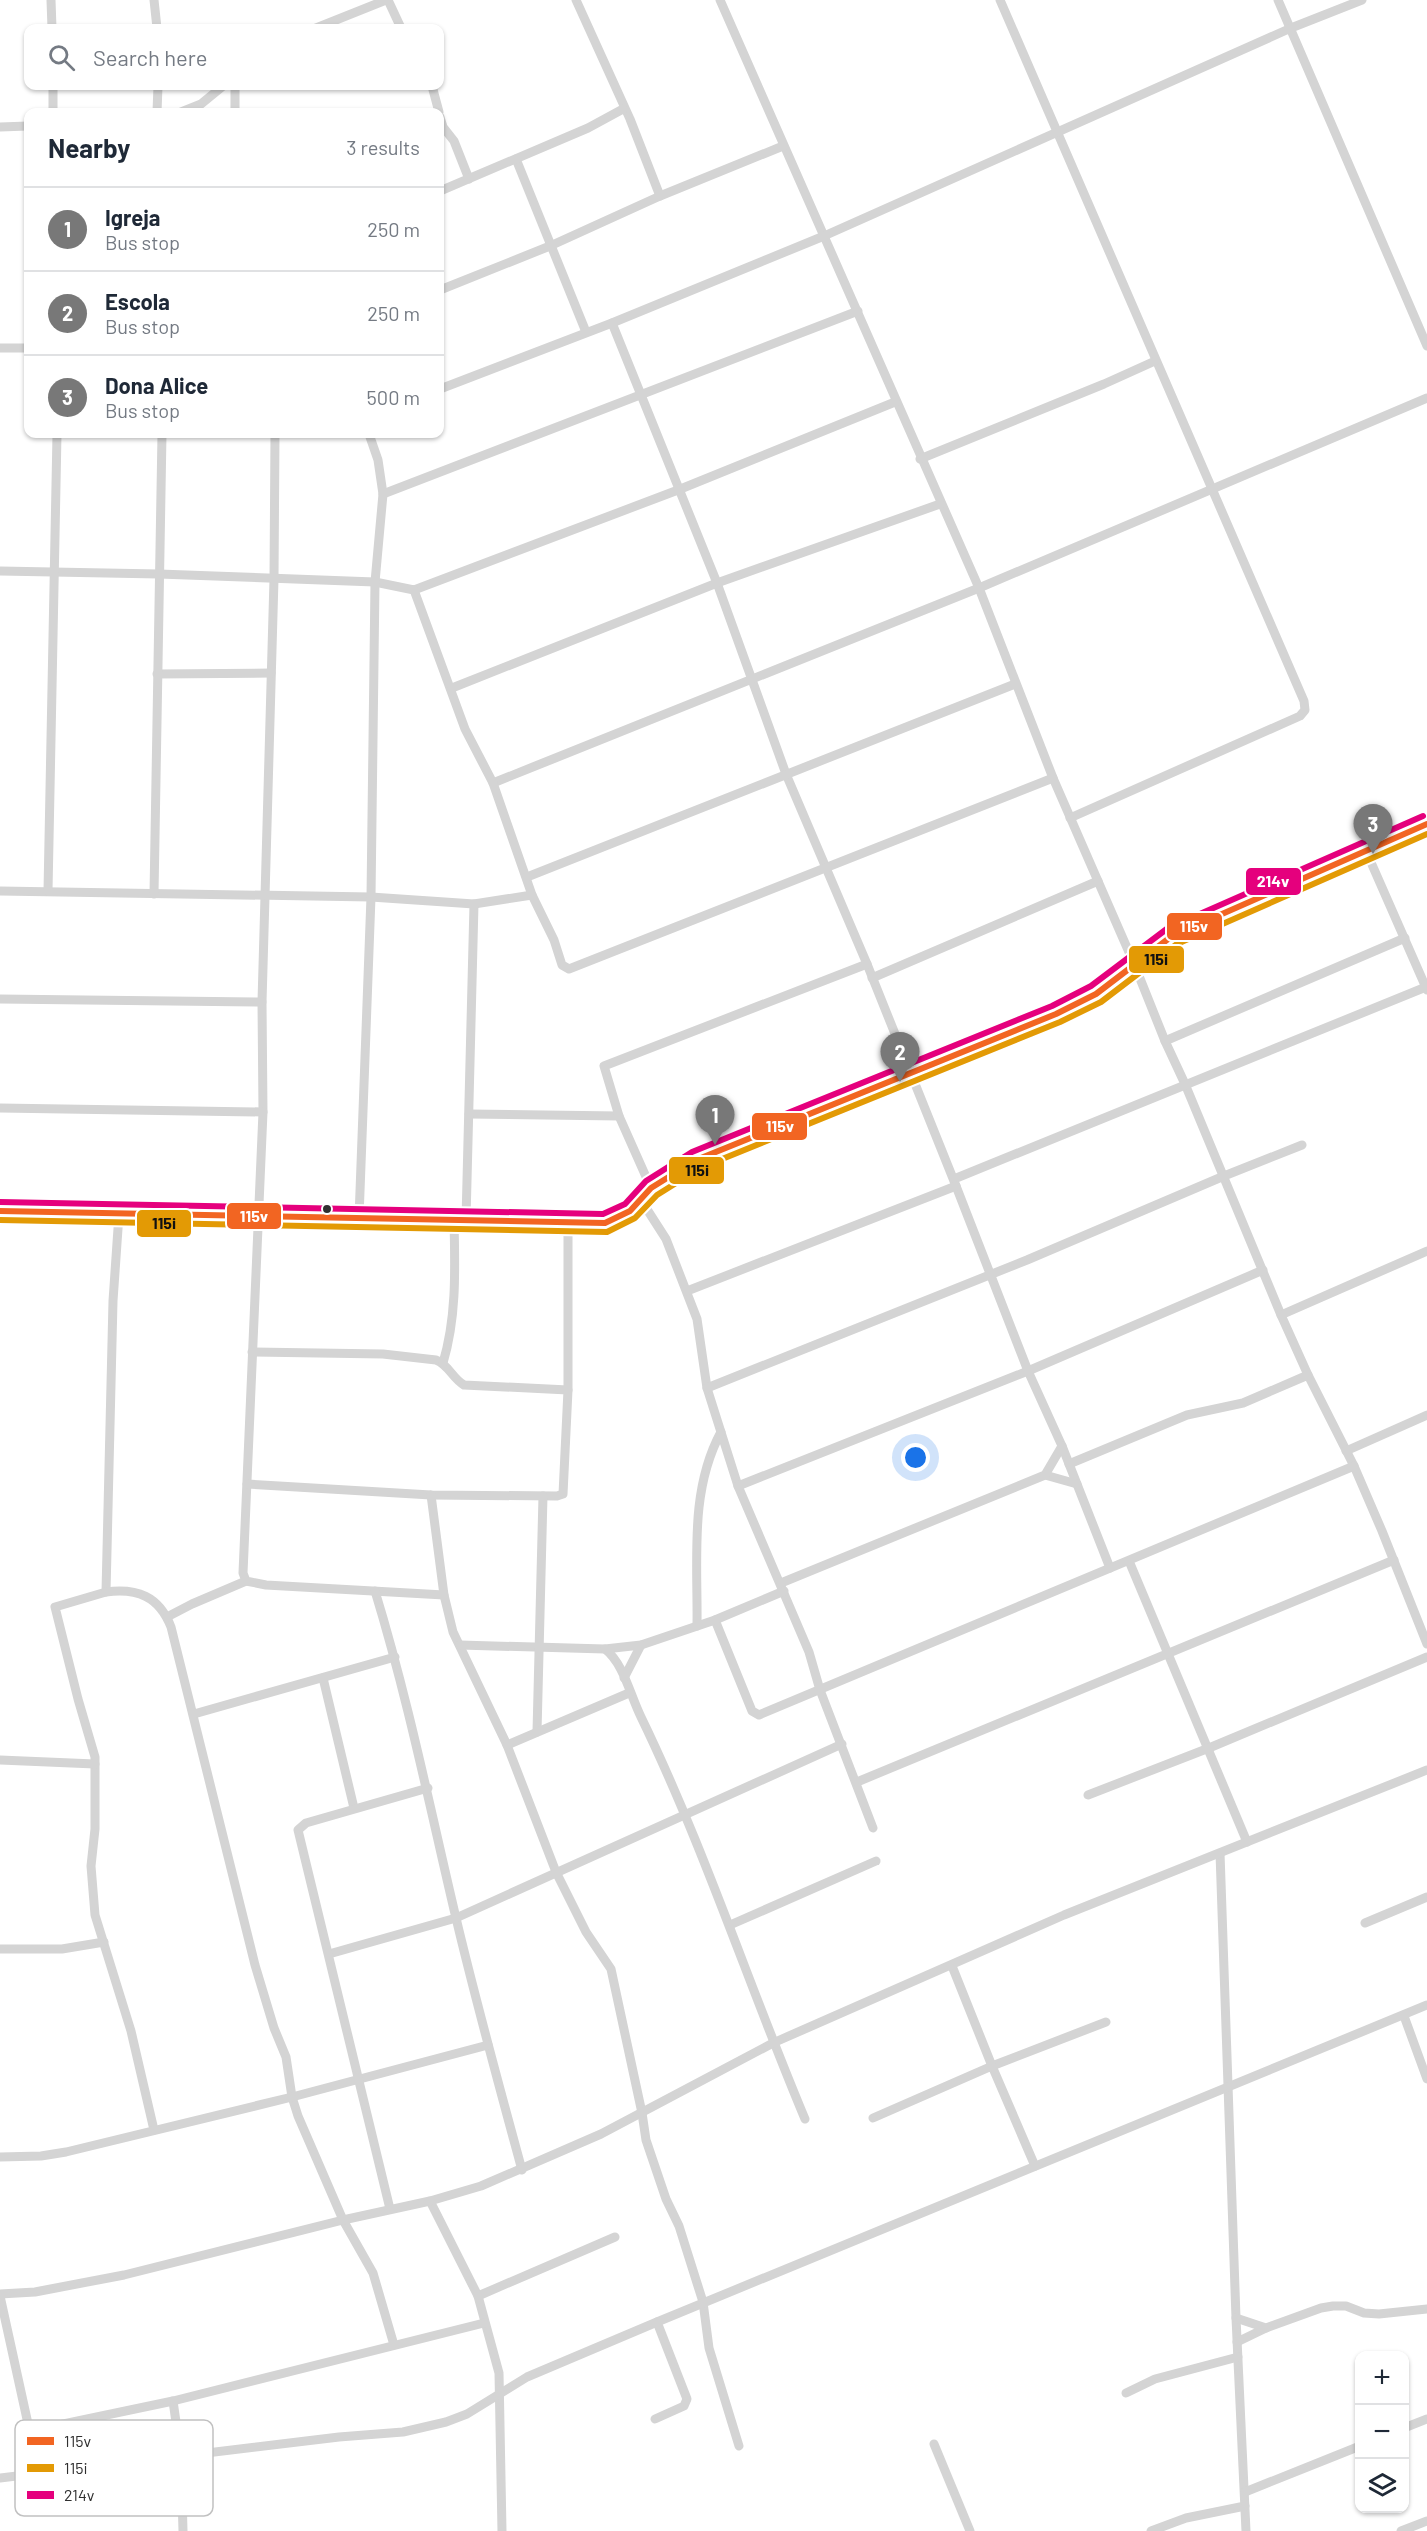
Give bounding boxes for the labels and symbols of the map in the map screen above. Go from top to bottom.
pin: 3 [1354,804,1392,854]
line badge: 214v [1245,867,1302,896]
text: 214v [1257,871,1289,890]
line badge: 115v [1166,912,1223,941]
text: 115v [1180,916,1208,935]
line badge: 115i [1128,945,1185,974]
text: 115i [1144,949,1168,968]
pin: 2 [880,1032,920,1082]
pin: 1 [696,1096,734,1145]
line badge: 115v [751,1112,808,1141]
text: 115v [766,1116,794,1135]
line badge: 115i [668,1156,725,1185]
text: 115i [685,1160,709,1179]
line badge: 115v [226,1202,282,1230]
unlabelled marker [321,1203,333,1215]
text: 115v [240,1206,268,1225]
line badge: 115i [136,1209,192,1238]
text: 115i [152,1213,176,1232]
your location [901,1443,930,1472]
legend [15,2420,213,2516]
text: 115v [64,2431,91,2450]
text: 115i [64,2458,88,2477]
text: 214v [64,2485,95,2504]

